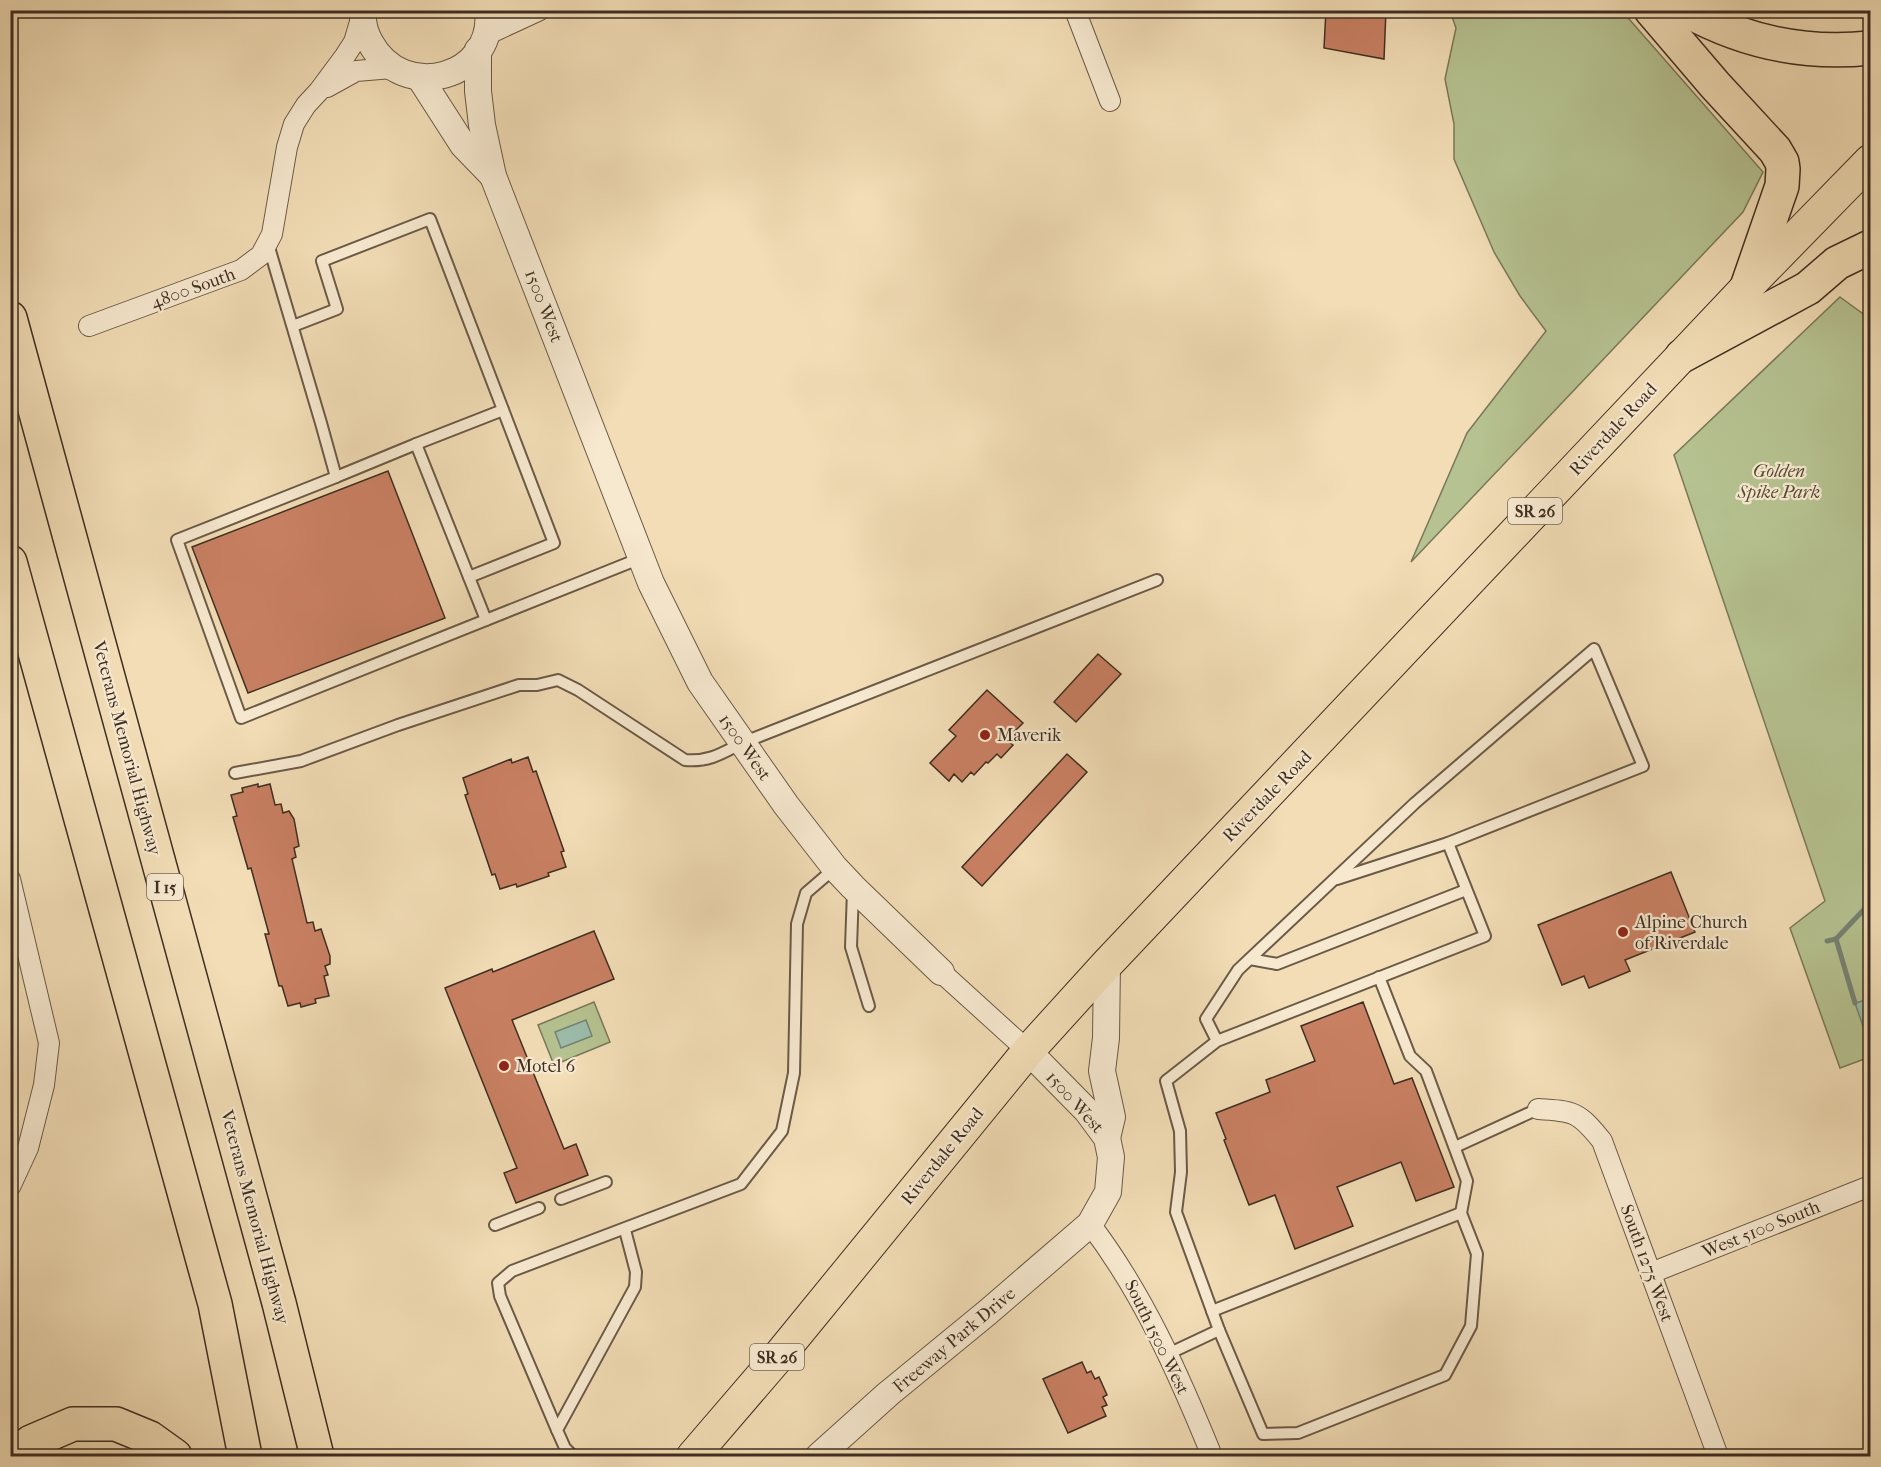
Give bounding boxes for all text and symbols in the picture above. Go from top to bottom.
street label: 4800 South [148,264,238,313]
street label: 1500 West [520,267,567,346]
street label: Riverdale Road [1565,379,1662,480]
park label: Golden Spike Park [1737,461,1820,503]
road number: SR 26 [1508,498,1562,524]
street label: Veterans Memorial Highway [88,638,166,859]
street label: 1500 West [714,710,775,785]
place label: Maverik [997,725,1062,746]
marker: Maverik [978,728,992,742]
street label: Riverdale Road [1219,746,1316,846]
road number: I 15 [147,874,183,900]
place label: Alpine Church of Riverdale [1634,912,1748,954]
marker: Alpine Church of Riverdale [1616,925,1630,939]
place label: Motel 6 [516,1056,575,1077]
marker: Motel 6 [497,1059,511,1073]
street label: 1500 West [1041,1067,1108,1138]
street label: Riverdale Road [897,1103,988,1209]
street label: Veterans Memorial Highway [216,1107,294,1328]
street label: West 5100 South [1698,1196,1823,1263]
street label: South 1275 West [1616,1202,1678,1325]
street label: South 1500 West [1120,1276,1194,1399]
street label: Freeway Park Drive [889,1283,1020,1398]
road number: SR 26 [750,1344,804,1370]

